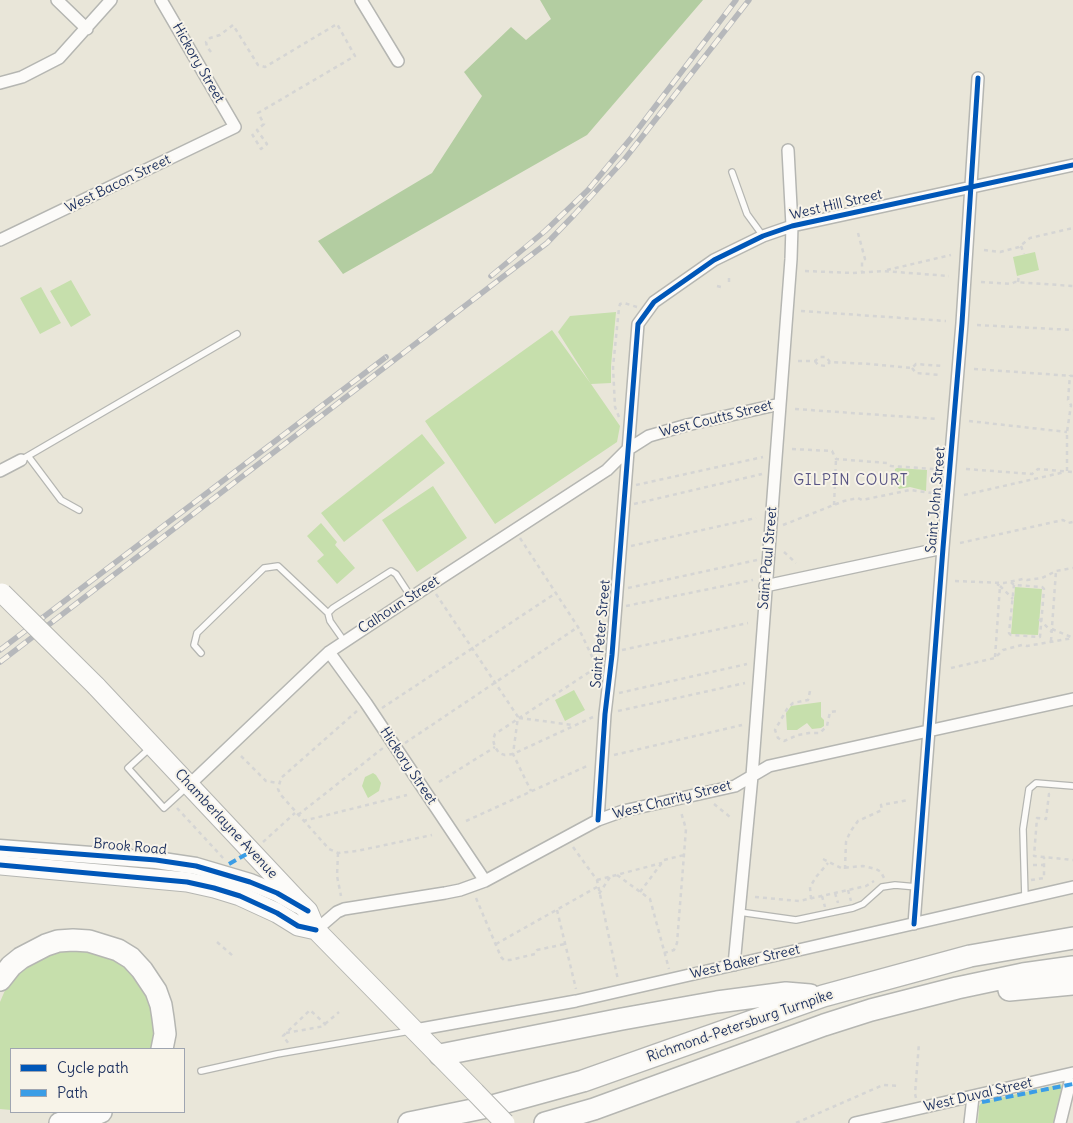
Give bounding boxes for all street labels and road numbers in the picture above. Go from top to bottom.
street label: Hickory Street [168,20,228,106]
street label: West Bacon Street [63,151,173,217]
street label: West Hill Street [788,186,884,224]
street label: West Coutts Street [658,397,774,441]
street label: Saint John Street [923,446,949,554]
street label: Saint Paul Street [755,506,781,610]
street label: Calhoun Street [355,573,443,637]
street label: Saint Peter Street [588,579,614,689]
street label: Hickory Street [376,724,440,808]
street label: Chamberlayne Avenue [171,766,281,882]
street label: West Charity Street [611,777,733,823]
street label: Brook Road [93,835,167,859]
street label: West Baker Street [688,941,802,983]
street label: Richmond-Petersburg Turnpike [645,986,835,1066]
street label: West Duval Street [922,1074,1034,1116]

